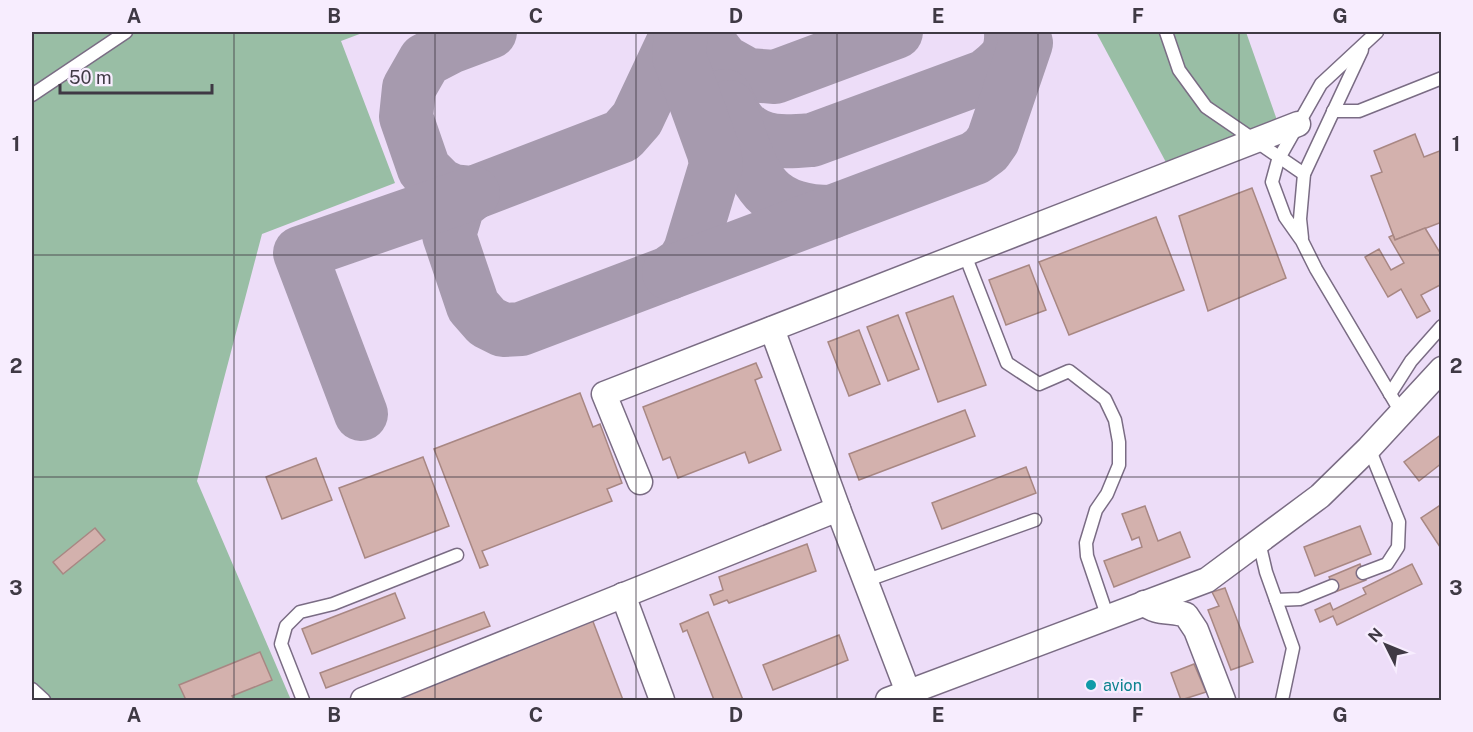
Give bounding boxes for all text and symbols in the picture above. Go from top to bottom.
text: A [127,4,141,28]
text: B [327,4,341,28]
text: C [529,4,543,28]
text: D [729,4,743,28]
text: E [932,4,944,28]
text: F [1132,4,1144,28]
text: G [1332,4,1348,28]
scale bar [60,57,212,95]
text: 50 m [69,67,112,88]
text: 1 [12,132,20,156]
text: 1 [1452,132,1460,156]
text: 2 [10,354,22,378]
text: 2 [1450,354,1462,378]
text: 3 [9,576,23,600]
text: 3 [1449,576,1463,600]
north arrow [1356,615,1416,675]
text: N [1364,624,1387,646]
place label: avion [1103,676,1142,695]
marker: avion [1084,678,1098,692]
text: A [127,703,141,727]
text: B [327,703,341,727]
text: C [529,703,543,727]
text: D [729,703,743,727]
text: E [932,703,944,727]
text: F [1132,703,1144,727]
text: G [1332,703,1348,727]

